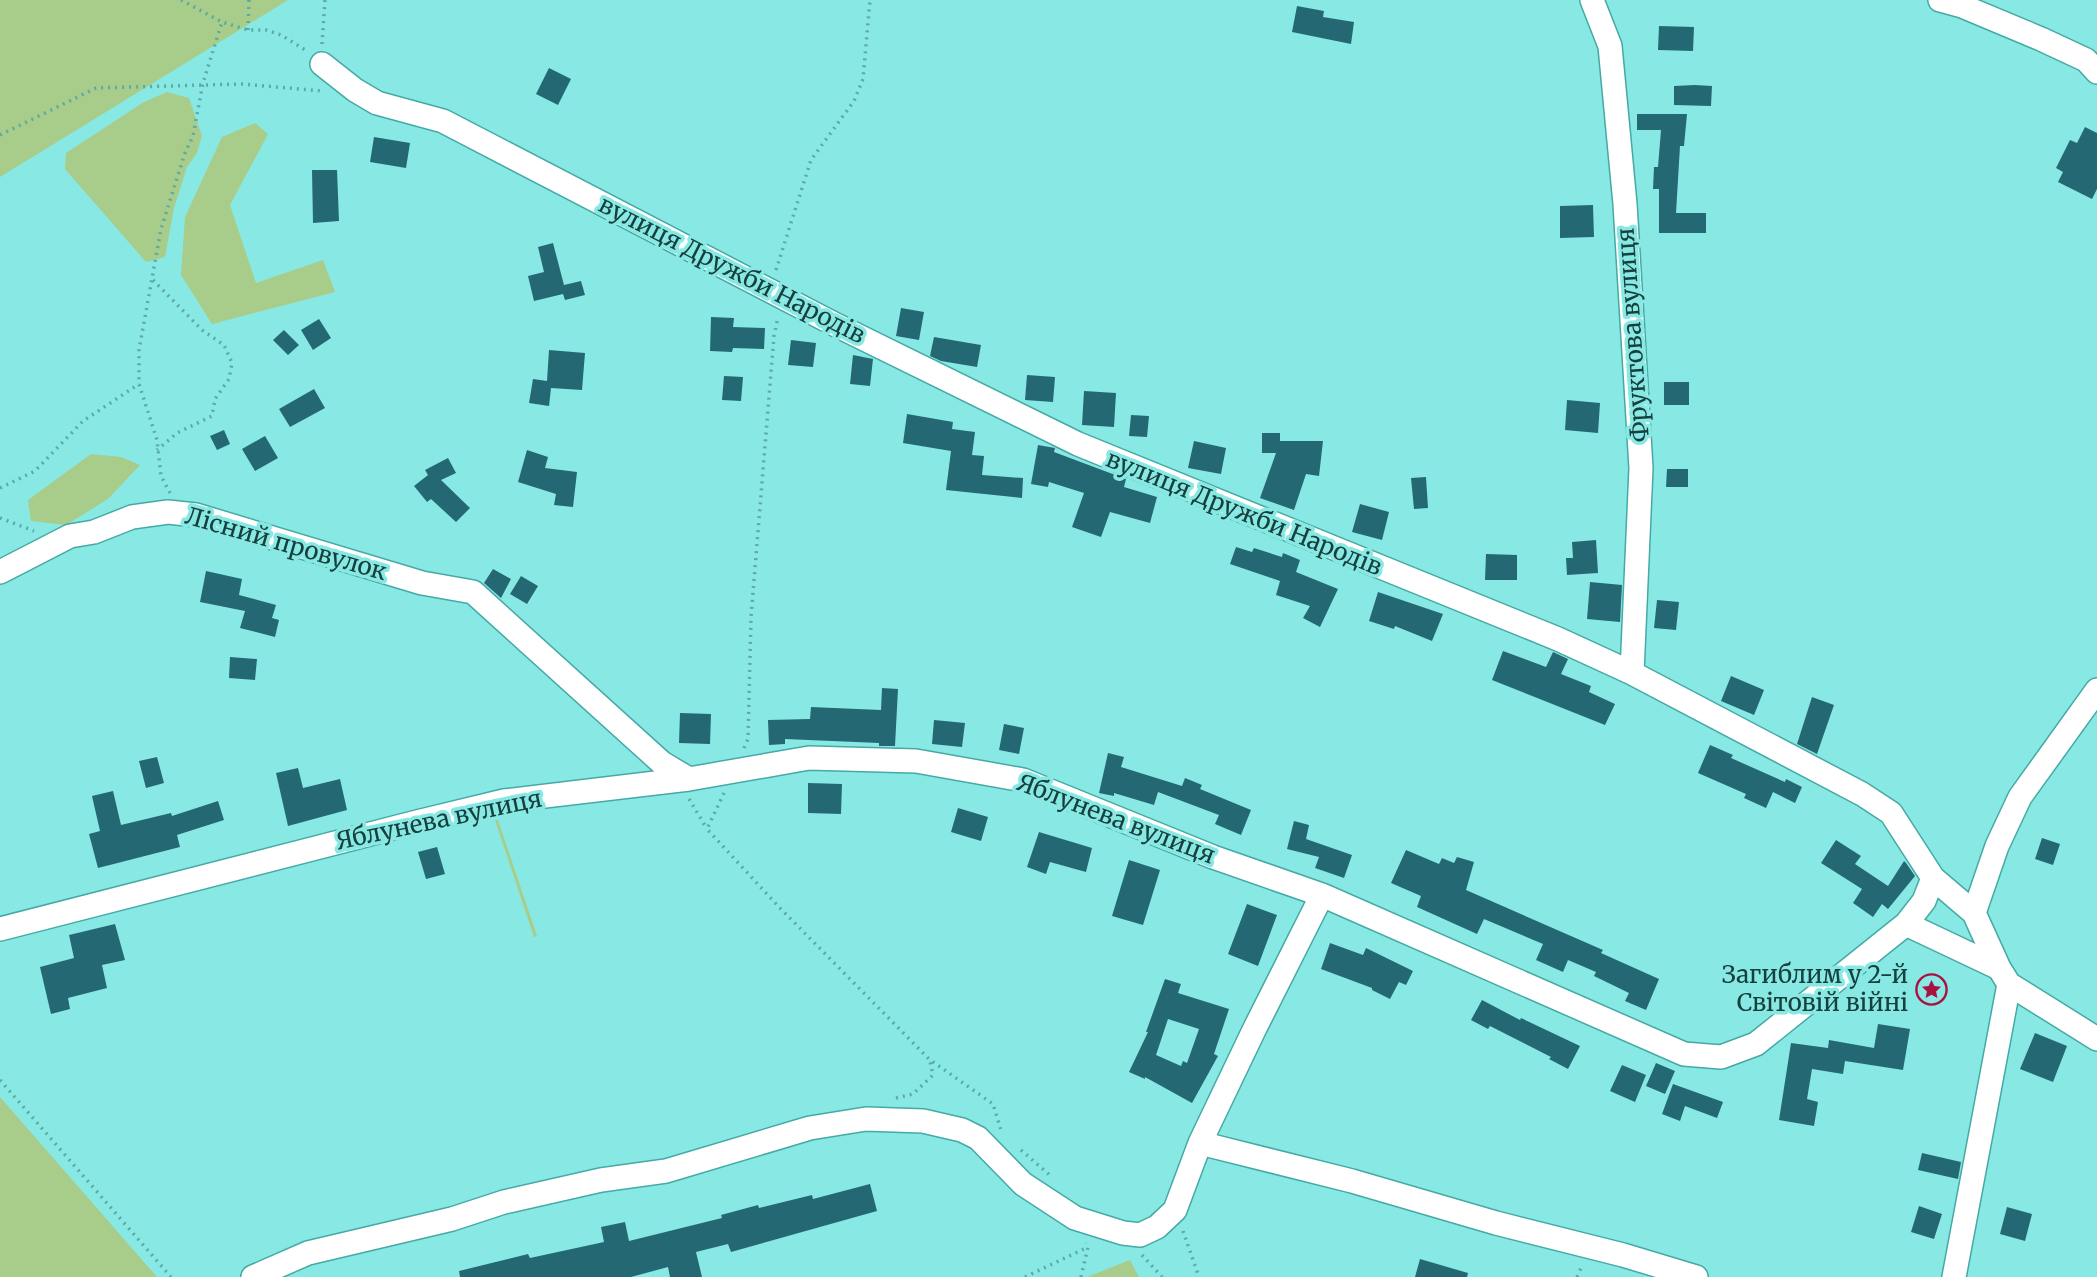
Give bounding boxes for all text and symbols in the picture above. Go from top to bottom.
street label: вулиця Дружби Народів [594,189,871,350]
street label: Фруктова вулиця [1610,227,1655,443]
street label: вулиця Дружби Народів [1102,443,1387,582]
street label: Лісний провулок [182,500,390,587]
street label: Яблунева вулиця [1013,766,1220,871]
street label: Яблунева вулиця [333,783,545,856]
place label: Загиблим у 2-й Світовій війні [1722,959,1908,1018]
place icon: Загиблим у 2-й Світовій війні [1914,972,1948,1006]

